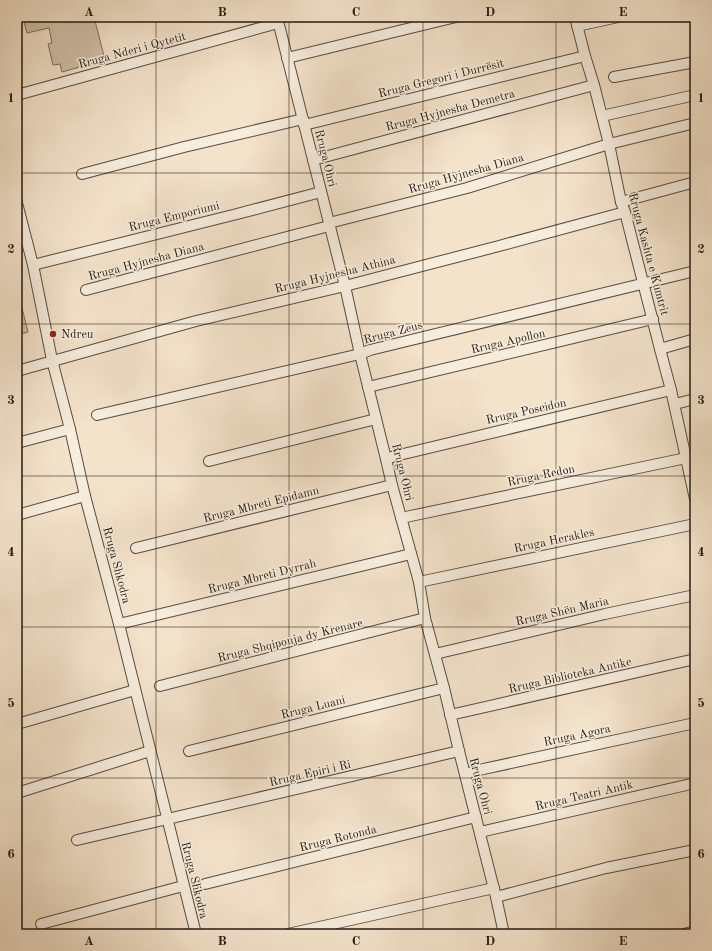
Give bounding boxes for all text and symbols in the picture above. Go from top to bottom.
text: A [84,6,94,19]
text: B [217,6,227,19]
text: C [352,6,360,19]
text: D [485,6,495,19]
text: E [619,6,628,19]
street label: Rruga Nderi i Qytetit [77,31,187,71]
street label: Rruga Gregori i Durrësit [377,58,505,100]
street label: Rruga Hyjnesha Demetra [384,88,516,134]
text: 1 [7,92,15,105]
text: 1 [697,92,705,105]
street label: Rruga Ohri [312,128,338,188]
street label: Rruga Hyjnesha Diana [407,152,525,196]
street label: Rruga Kashta e Kumtrit [626,192,670,317]
street label: Rruga Emporiumi [128,200,221,234]
street label: Rruga Hyjnesha Diana [87,241,205,283]
text: 2 [7,243,15,256]
text: 2 [697,243,705,256]
street label: Rruga Hyjnesha Athina [274,254,397,296]
street label: Rruga Zeus [362,319,424,347]
street label: Rruga Apollon [470,327,547,356]
marker: Ndreu [48,329,58,339]
place label: Ndreu [61,329,94,341]
text: 3 [7,394,15,407]
text: 3 [697,394,705,407]
street label: Rruga Poseidon [485,397,568,427]
street label: Rruga Ohri [389,442,415,502]
street label: Rruga Redon [506,463,576,489]
street label: Rruga Mbreti Epidamn [202,485,321,525]
street label: Rruga Shkodra [100,526,132,605]
street label: Rruga Herakles [513,527,595,555]
text: 4 [7,546,15,559]
text: 4 [697,546,705,559]
street label: Rruga Mbreti Dyrrah [207,558,318,596]
street label: Rruga Shën Maria [515,595,610,629]
street label: Rruga Shqiponja dy Krenare [216,617,364,665]
street label: Rruga Biblioteka Antike [508,656,633,696]
street label: Rruga Luani [280,694,347,722]
text: 5 [7,697,15,710]
text: 5 [697,697,705,710]
street label: Rruga Agora [543,723,612,749]
street label: Rruga Ohri [467,756,493,816]
street label: Rruga Epiri i Ri [268,759,352,789]
street label: Rruga Teatri Antik [534,779,634,813]
street label: Rruga Rotonda [298,824,378,854]
street label: Rruga Shkodra [179,840,209,920]
text: 6 [7,848,15,861]
text: 6 [697,848,705,861]
text: A [84,935,94,948]
text: B [217,935,227,948]
text: C [352,935,360,948]
text: D [485,935,495,948]
text: E [619,935,628,948]

